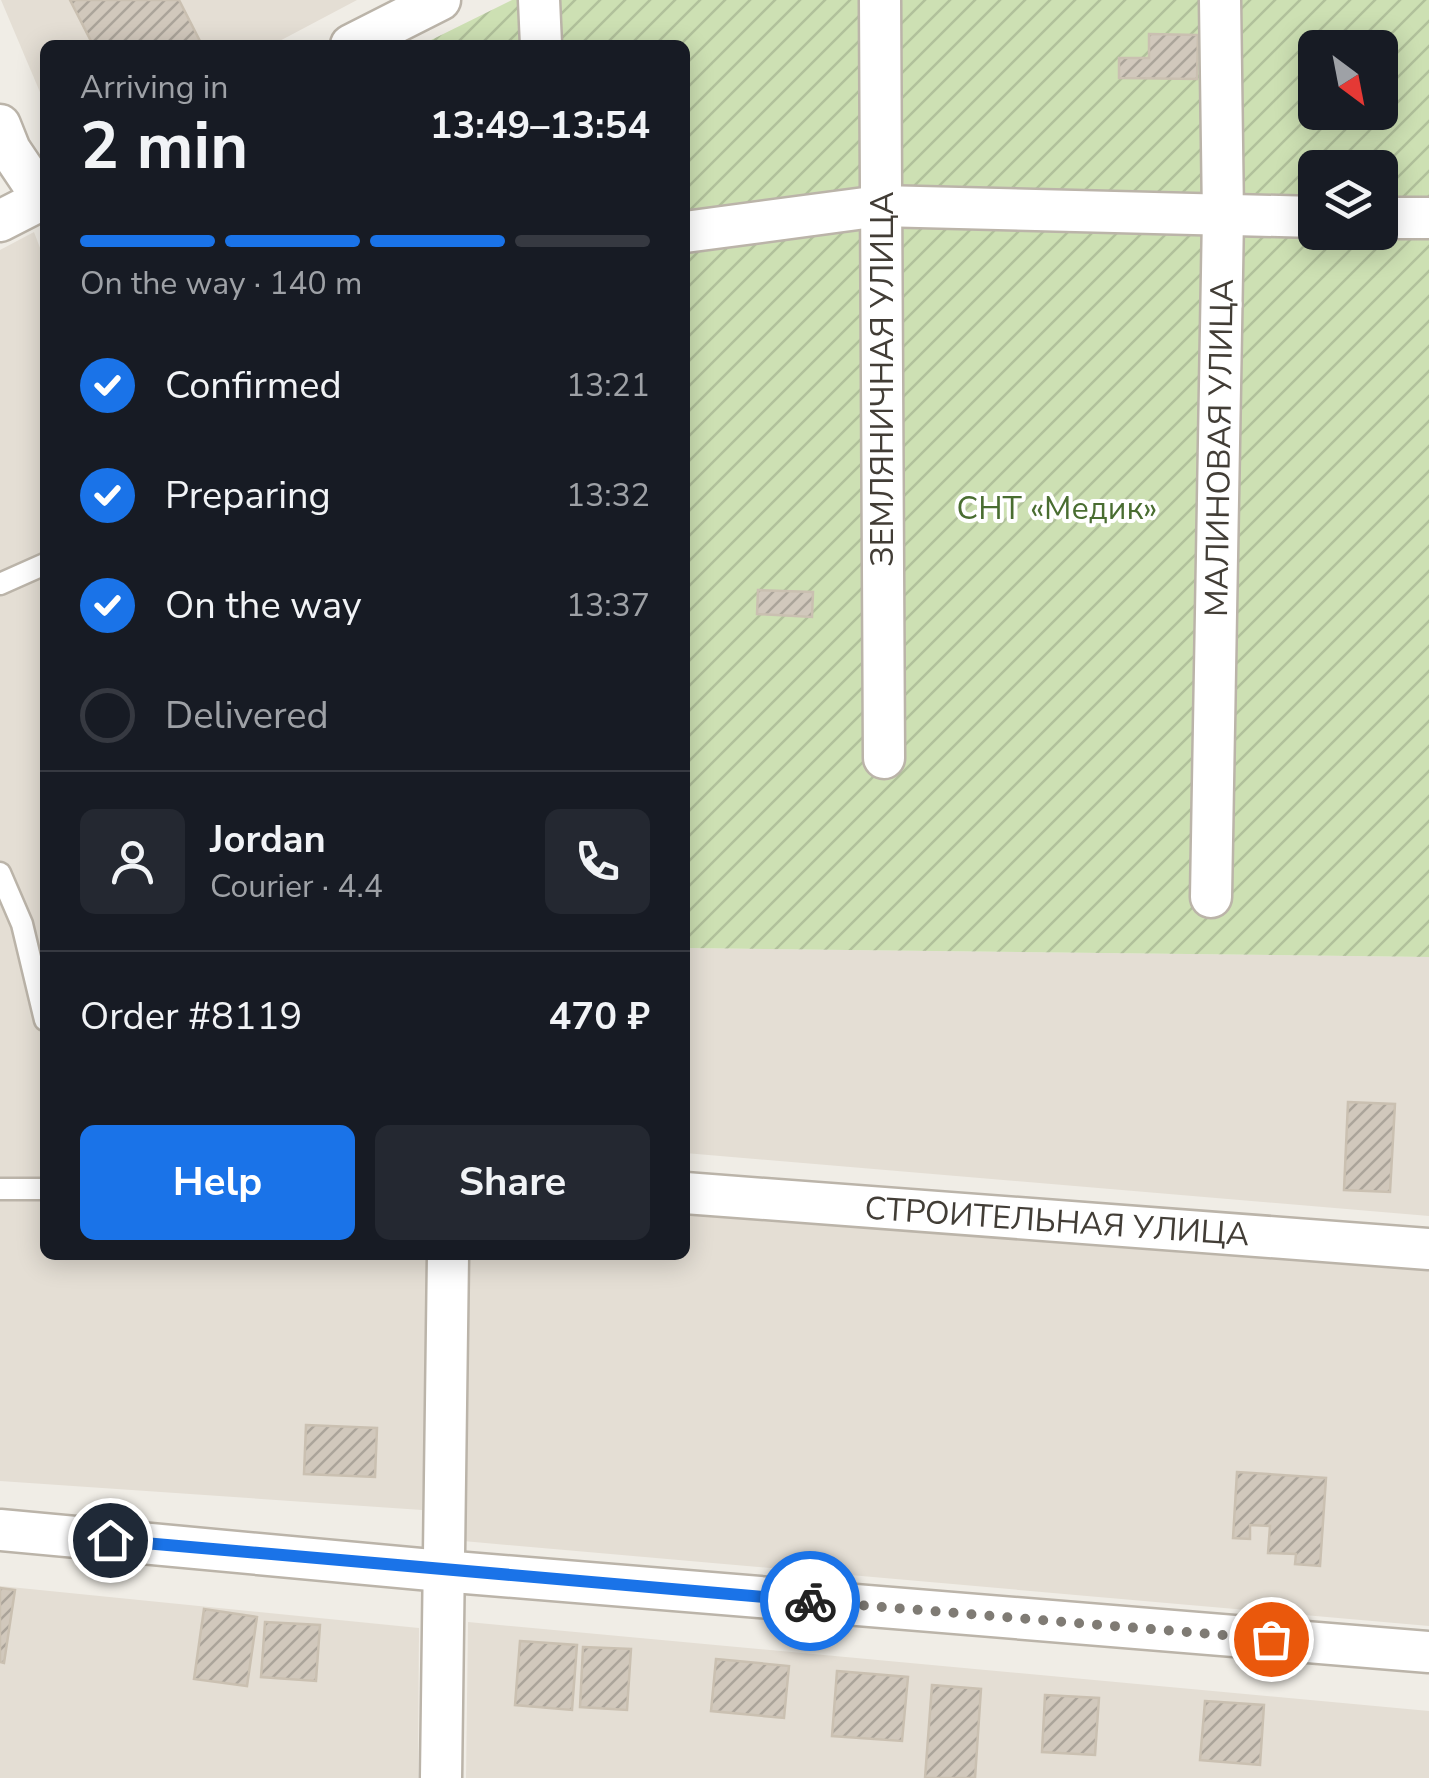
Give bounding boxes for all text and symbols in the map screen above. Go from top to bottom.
north arrow [1298,30,1398,130]
map controls [1298,30,1398,250]
text: Arriving in [80,66,228,109]
text: 13:49–13:54 [430,100,650,151]
text: 2 min [80,102,248,191]
button: layers [1298,150,1398,250]
street label: ЗЕМЛЯНИЧНАЯ УЛИЦА [861,191,904,567]
text: On the way · 140 m [80,262,362,305]
street label: МАЛИНОВАЯ УЛИЦА [1195,279,1244,617]
icon: check [80,358,135,413]
text: Confirmed [165,360,342,411]
text: 13:21 [566,364,650,407]
icon: check [80,468,135,523]
text: Preparing [165,470,331,521]
text: 13:32 [566,474,650,517]
park label: СНТ «Медик» [957,487,1157,530]
icon: check [80,578,135,633]
text: On the way [165,580,361,631]
text: 13:37 [566,584,650,627]
text: Delivered [165,690,329,741]
button: person [80,809,185,914]
button: phone [545,809,650,914]
text: Jordan [210,814,326,865]
text: Courier · 4.4 [210,865,383,908]
text: Order #8119 [80,991,302,1042]
text: 470 ₽ [549,991,650,1042]
button: Help [80,1125,355,1240]
button: Share [375,1125,650,1240]
street label: СТРОИТЕЛЬНАЯ УЛИЦА [863,1187,1251,1256]
pin [68,1498,153,1583]
icon: home [83,1513,138,1568]
courier [760,1551,860,1651]
icon: bike [783,1574,838,1629]
pin [1229,1597,1314,1682]
icon: bag [1244,1612,1299,1667]

